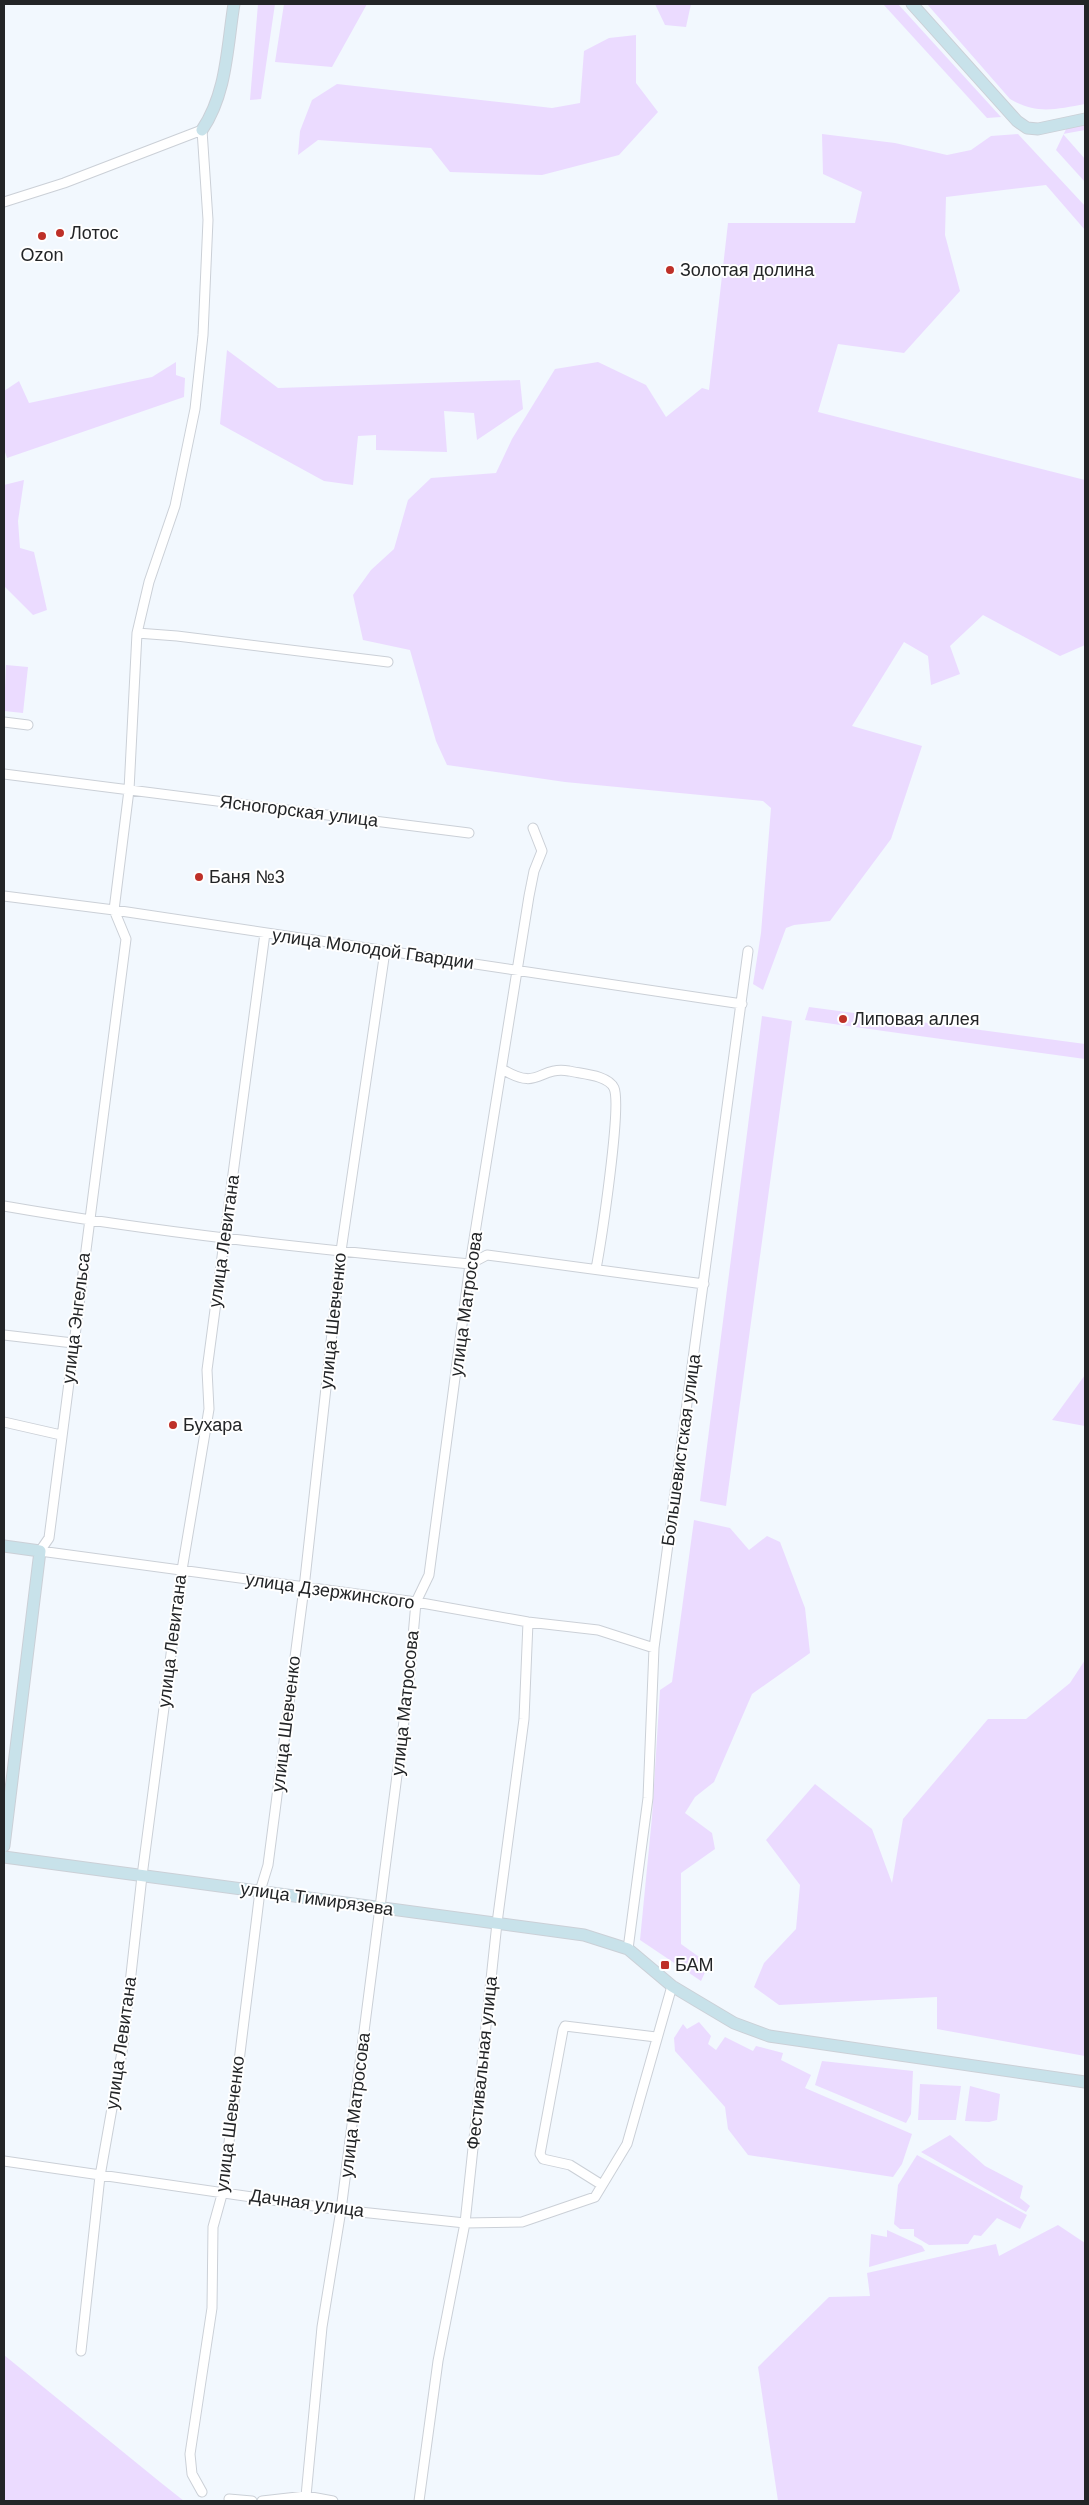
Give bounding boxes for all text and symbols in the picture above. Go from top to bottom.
place label: Лотос [70,223,118,243]
marker: Лотос [54,227,66,239]
marker: Ozon [36,230,48,242]
place label: Ozon [20,245,64,265]
place label: Золотая долина [680,260,815,280]
marker: Золотая долина [664,264,676,276]
street label: Ясногорская улица [219,791,380,831]
place label: Баня №3 [209,867,285,887]
marker: Баня №3 [193,871,205,883]
street label: улица Молодой Гвардии [271,925,475,973]
place label: Липовая аллея [853,1009,980,1029]
marker: Липовая аллея [837,1013,849,1025]
street label: улица Левитана [205,1172,243,1309]
street label: улица Матросова [446,1229,486,1378]
street label: улица Энгельса [58,1250,94,1385]
street label: улица Шевченко [316,1252,350,1390]
street label: Большевистская улица [658,1352,705,1547]
place label: Бухара [183,1415,243,1435]
marker: Бухара [167,1419,179,1431]
street label: улица Дзержинского [244,1569,416,1613]
street label: улица Левитана [154,1572,190,1709]
street label: улица Матросова [387,1628,423,1777]
street label: улица Шевченко [268,1655,304,1793]
street label: улица Тимирязева [239,1878,396,1920]
place label: БАМ [675,1955,713,1975]
marker: БАМ [659,1959,671,1971]
street label: улица Левитана [102,1974,140,2111]
street label: Фестивальная улица [463,1974,501,2151]
street label: улица Матросова [336,2030,374,2179]
street label: улица Шевченко [212,2055,248,2193]
street label: Дачная улица [248,2185,366,2221]

